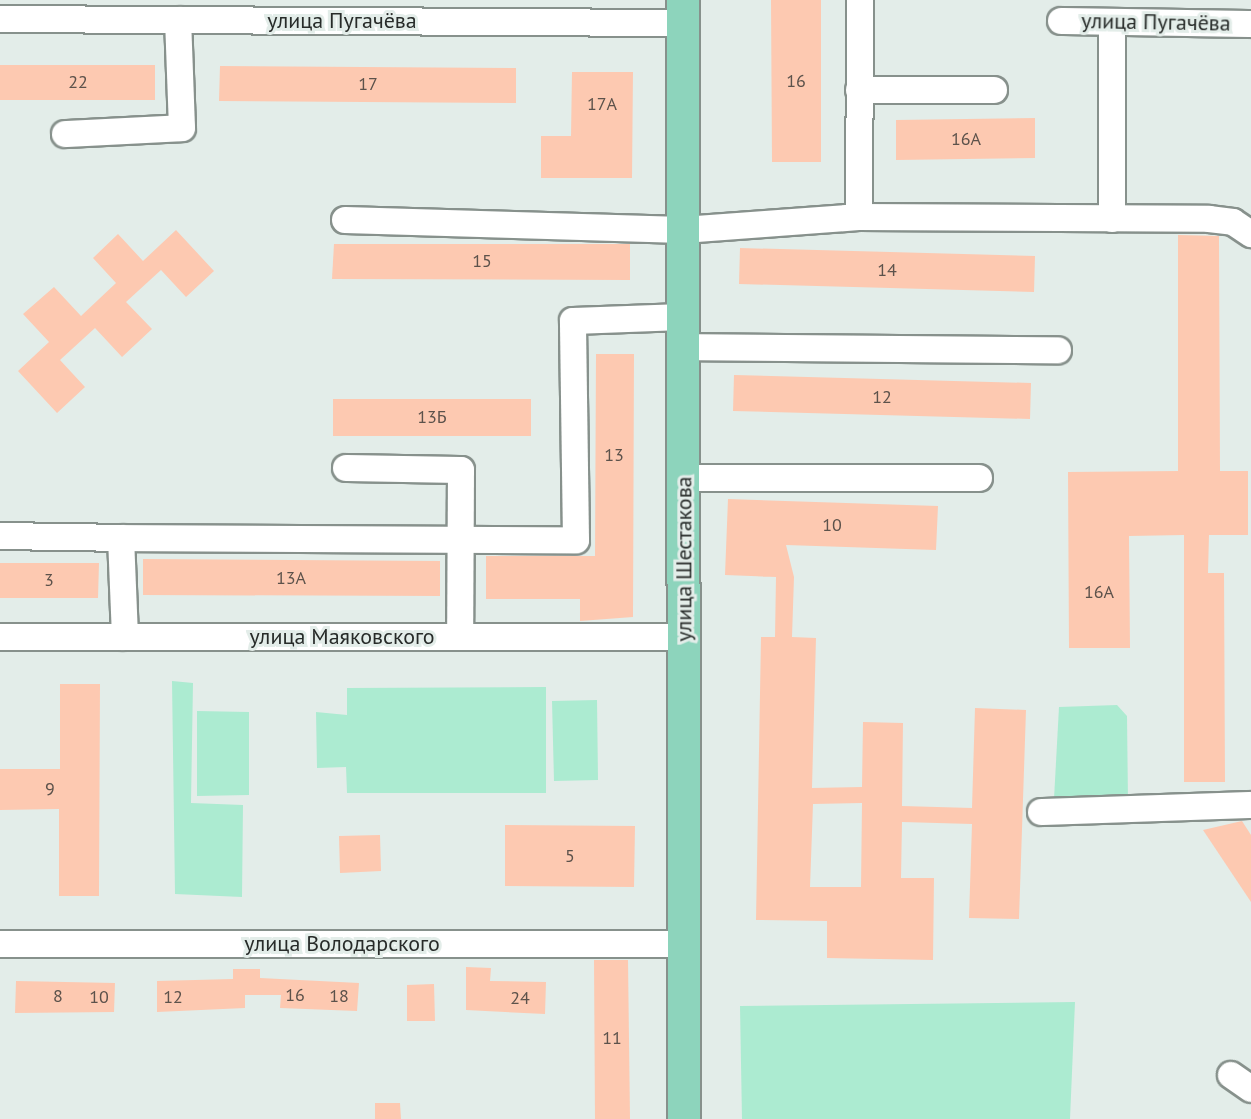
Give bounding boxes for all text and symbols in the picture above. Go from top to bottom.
street label: улица Пугачёва [1081,7,1231,37]
street label: улица Пугачёва [267,8,417,34]
house number: 16 [786,70,806,92]
house number: 22 [68,71,88,93]
house number: 17 [358,73,378,95]
house number: 17А [587,93,617,115]
house number: 16А [951,128,981,150]
house number: 15 [472,250,492,272]
house number: 14 [877,259,897,281]
house number: 12 [872,386,892,408]
house number: 13Б [417,406,447,428]
house number: 13 [604,444,624,466]
street label: улица Шестакова [671,476,697,642]
house number: 10 [822,514,842,536]
house number: 13А [276,567,306,589]
house number: 3 [44,569,54,591]
house number: 16А [1084,581,1114,603]
street label: улица Маяковского [249,624,435,650]
house number: 9 [45,778,55,800]
house number: 5 [565,845,575,867]
street label: улица Володарского [244,931,440,957]
house number: 16 [285,984,305,1006]
house number: 8 [53,985,63,1007]
house number: 18 [329,985,349,1007]
house number: 10 [89,986,109,1008]
house number: 12 [163,986,183,1008]
house number: 24 [510,987,530,1009]
house number: 11 [602,1027,622,1049]

